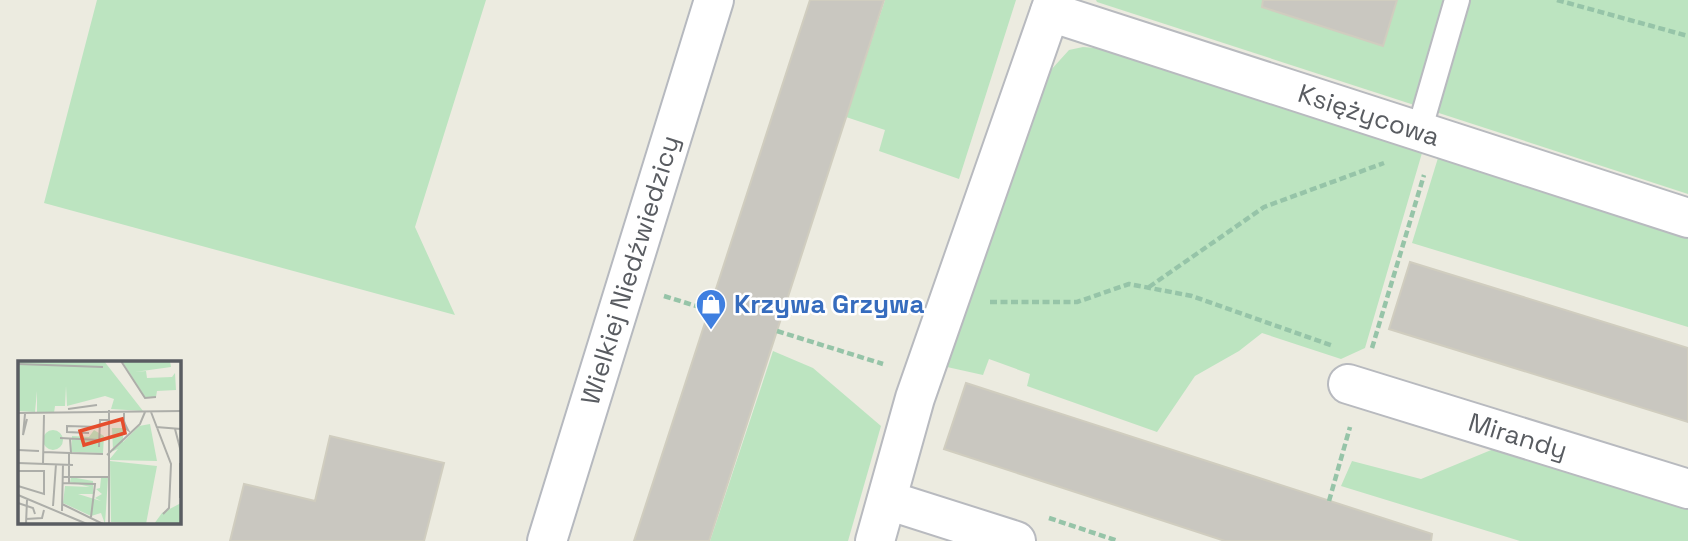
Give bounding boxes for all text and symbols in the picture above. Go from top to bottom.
street label: Księżycowa [1294,76,1444,154]
street label: Wielkiej Niedźwiedzicy [573,131,687,409]
shop icon: Krzywa Grzywa [694,287,728,331]
place label: Krzywa Grzywa [734,287,924,321]
inset map [18,361,180,524]
street label: Mirandy [1464,405,1572,467]

